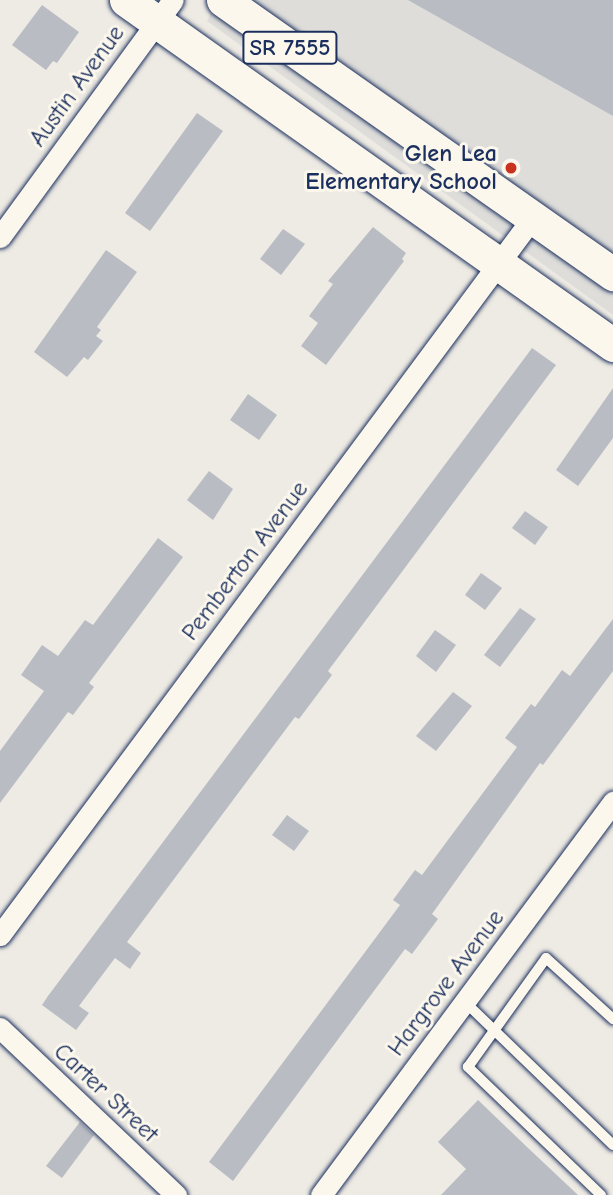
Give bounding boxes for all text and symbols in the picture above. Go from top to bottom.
street label: Austin Avenue [23,20,131,152]
road number: SR 7555 [241,28,339,68]
place label: Glen Lea Elementary School [305,140,497,196]
marker: Glen Lea Elementary School [503,160,519,176]
street label: Pemberton Avenue [176,476,314,646]
street label: Hargrove Avenue [382,904,510,1062]
street label: Carter Street [48,1037,164,1149]

